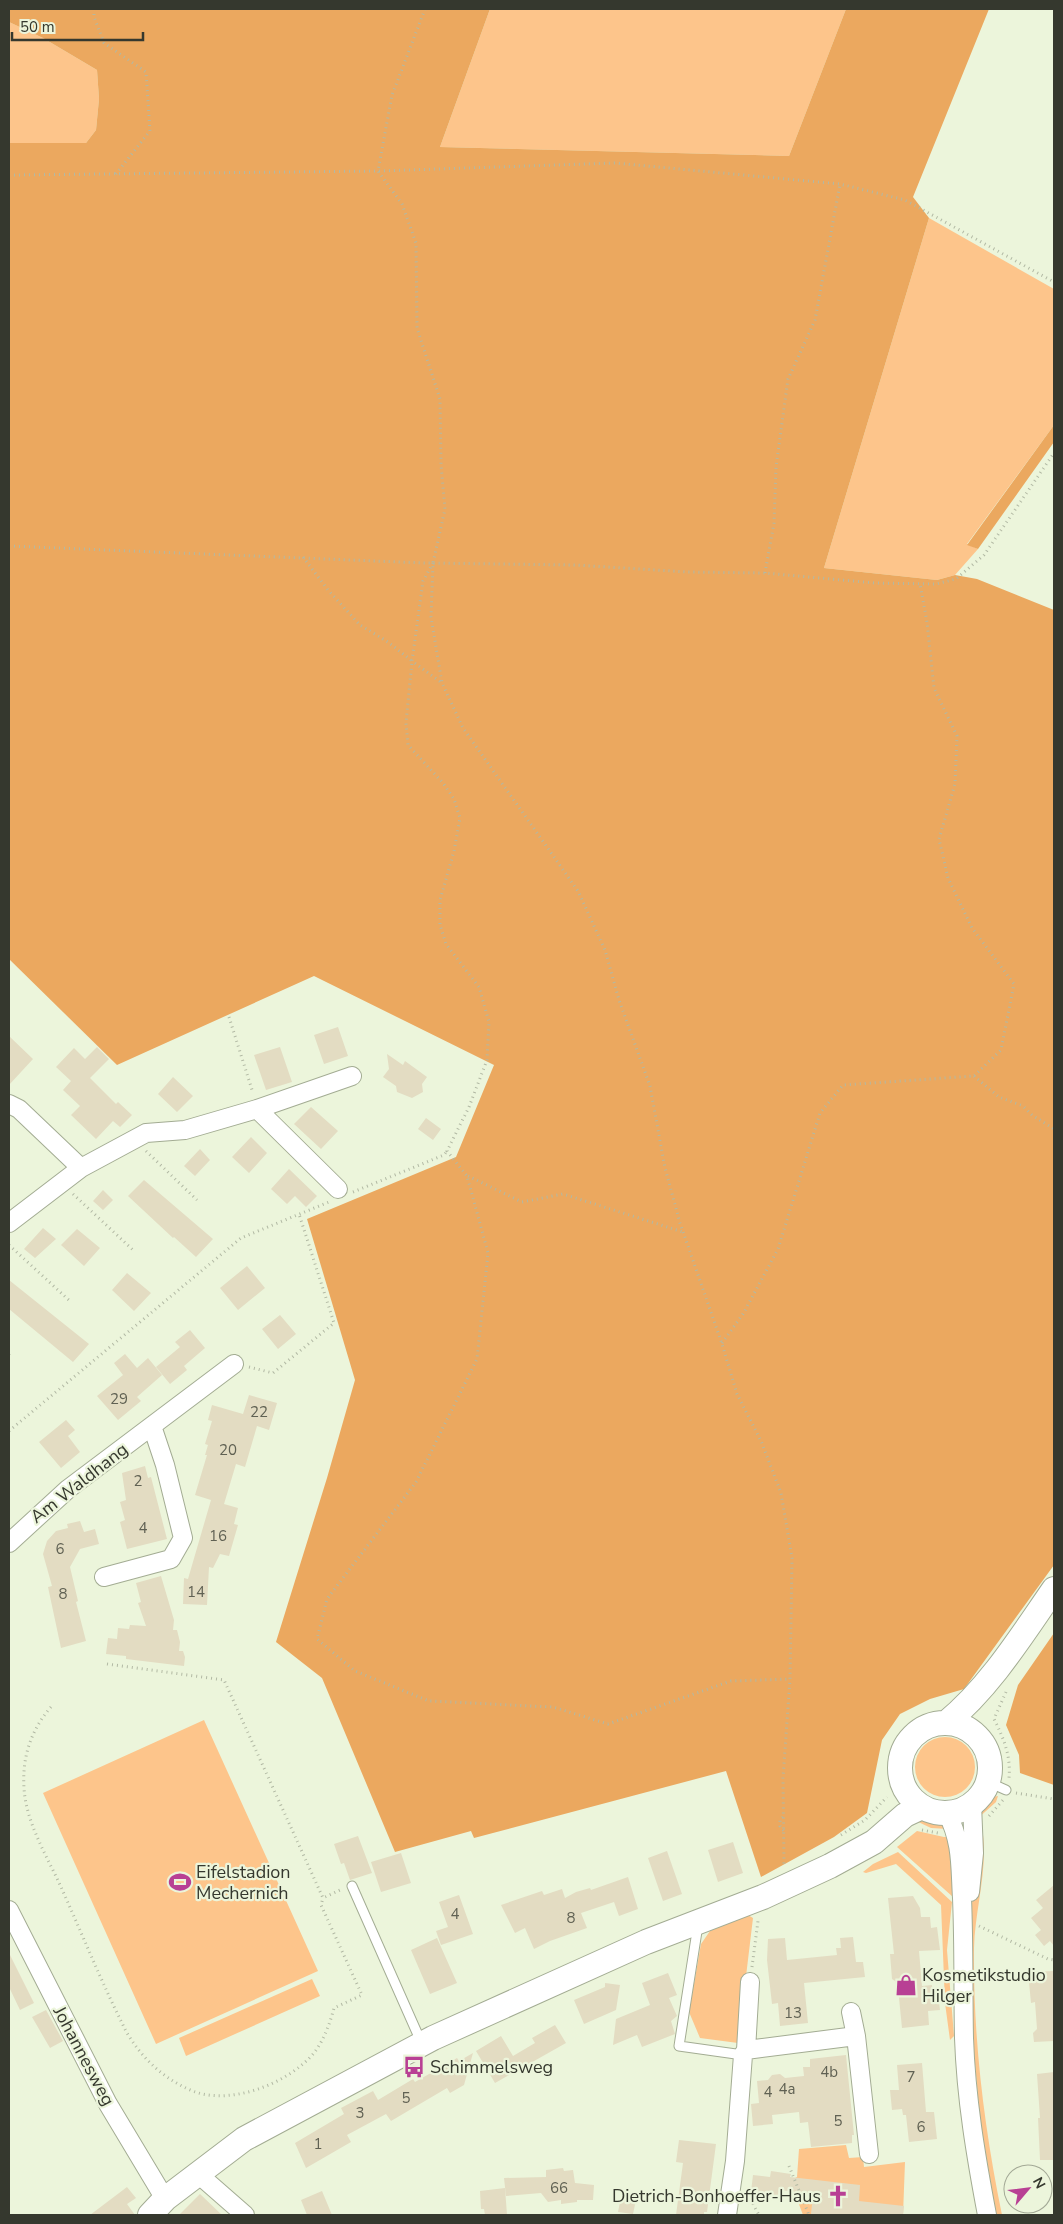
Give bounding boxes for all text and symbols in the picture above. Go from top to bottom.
scale bar [12,10,144,42]
text: 50 m [20,17,55,37]
house number: 29 [110,1389,128,1409]
house number: 22 [250,1402,268,1422]
street label: Am Waldhang [25,1437,133,1529]
house number: 20 [219,1440,237,1460]
house number: 2 [133,1471,143,1491]
house number: 4 [138,1518,148,1538]
house number: 16 [209,1526,227,1546]
house number: 6 [55,1539,65,1559]
house number: 14 [187,1582,205,1602]
house number: 8 [58,1584,68,1604]
place label: Eifelstadion Mechernich [196,1860,291,1905]
sports icon: Eifelstadion Mechernich [167,1869,193,1895]
house number: 4 [450,1904,460,1924]
house number: 8 [566,1908,576,1928]
place label: Kosmetikstudio Hilger [922,1963,1046,2008]
shop icon: Kosmetikstudio Hilger [893,1972,919,1998]
street label: Johannesweg [47,2001,120,2110]
house number: 13 [784,2003,802,2023]
bus stop icon: Schimmelsweg [401,2054,427,2080]
place label: Schimmelsweg [430,2055,553,2079]
house number: 4b [820,2062,838,2082]
house number: 7 [906,2067,916,2087]
house number: 4a [779,2079,795,2099]
house number: 4 [763,2082,773,2102]
house number: 5 [401,2088,411,2108]
house number: 3 [355,2103,365,2123]
house number: 5 [833,2111,843,2131]
house number: 6 [916,2117,926,2137]
house number: 1 [313,2134,323,2154]
north arrow [1003,2164,1053,2214]
text: N [1028,2174,1050,2192]
house number: 66 [550,2178,568,2198]
church icon: Dietrich-Bonhoeffer-Haus [825,2183,851,2209]
place label: Dietrich-Bonhoeffer-Haus [612,2184,821,2208]

